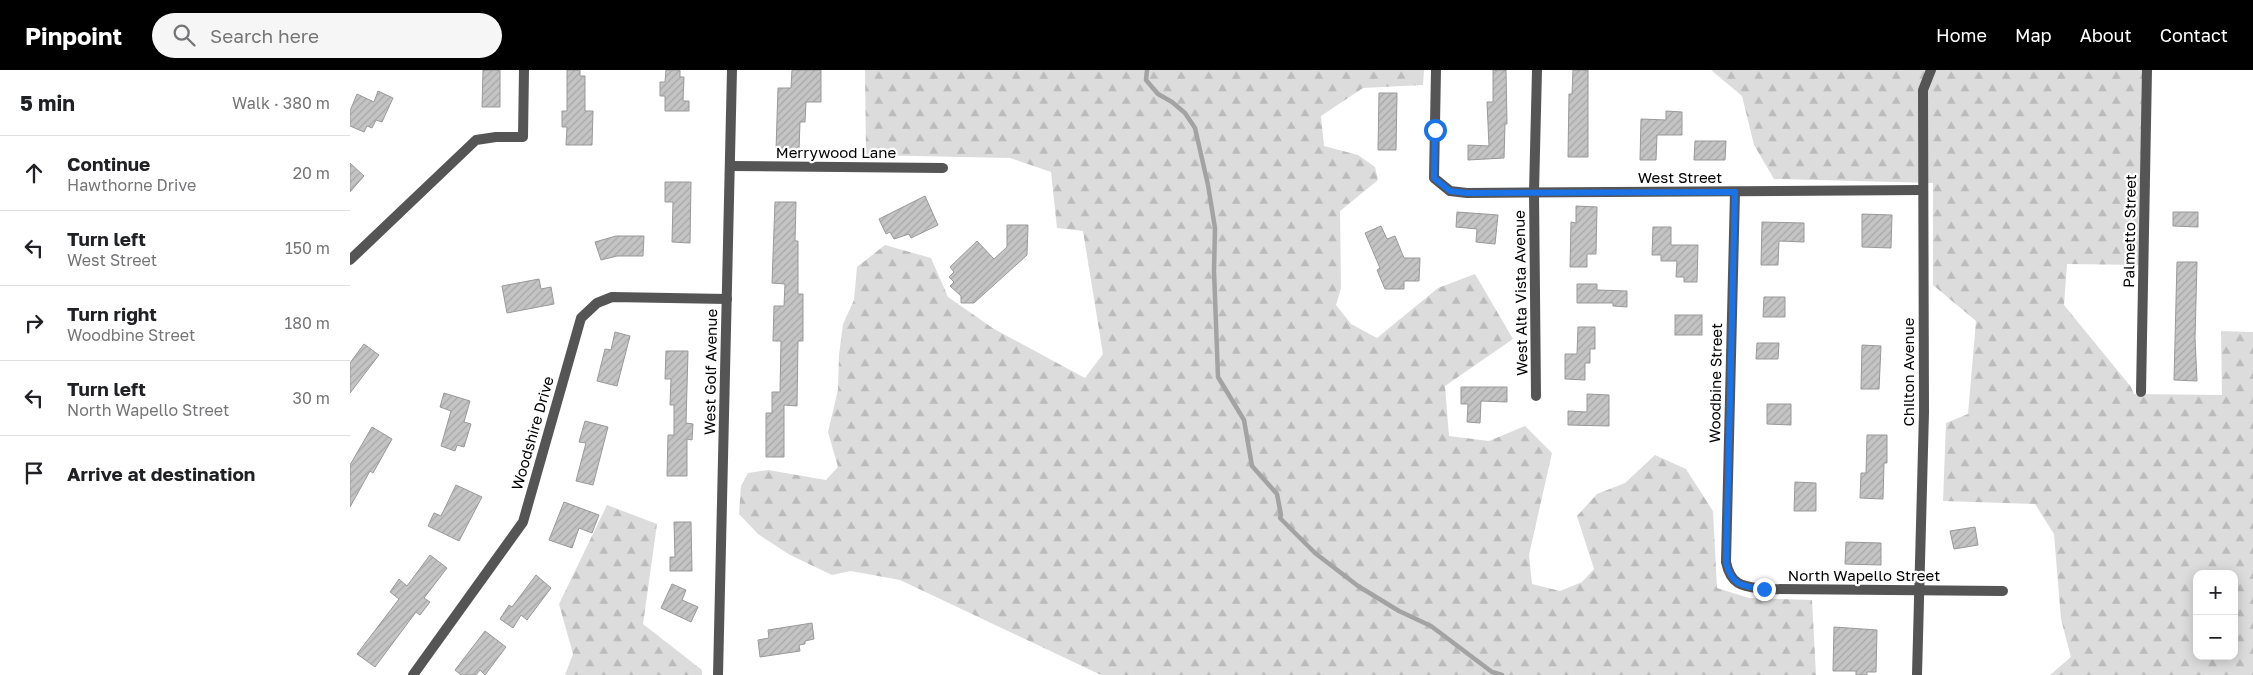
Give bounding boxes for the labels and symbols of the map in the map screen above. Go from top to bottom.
route start [1424,119,1447,142]
street label: Merrywood Lane [776,143,897,161]
street label: West Street [1638,168,1722,186]
street label: Palmetto Street [2119,174,2139,288]
street label: West Alta Vista Avenue [1510,210,1530,376]
street label: West Golf Avenue [700,308,720,435]
street label: Chilton Avenue [1899,317,1917,426]
street label: Woodbine Street [1705,323,1725,443]
street label: Woodshire Drive [507,374,557,492]
street label: North Wapello Street [1788,566,1940,584]
route end [1753,578,1776,601]

